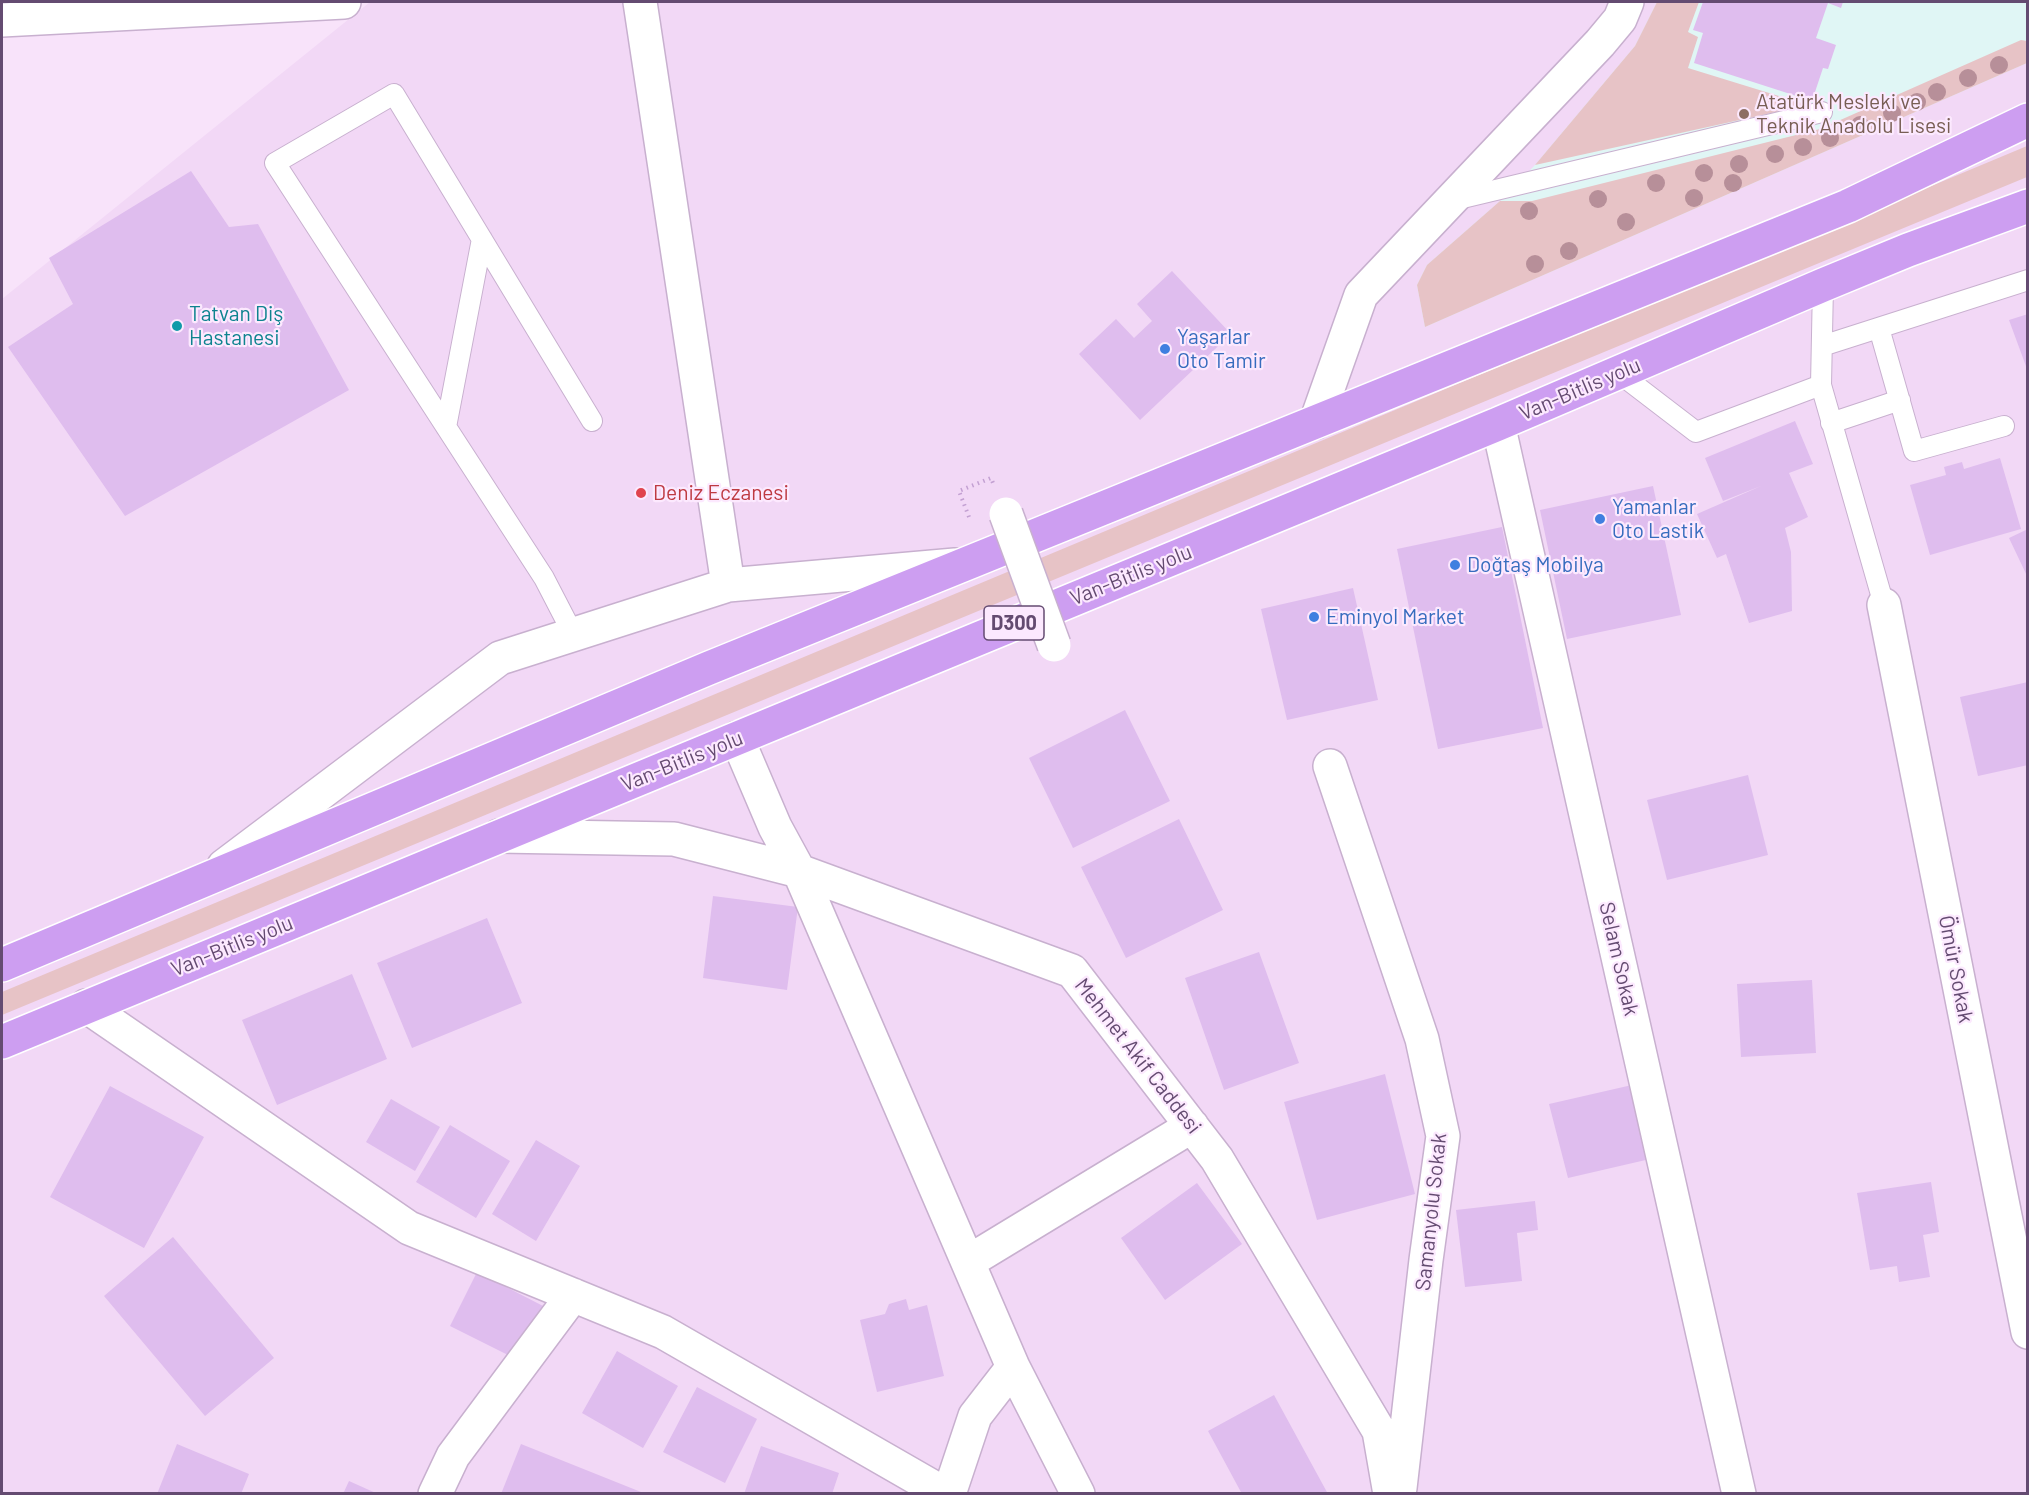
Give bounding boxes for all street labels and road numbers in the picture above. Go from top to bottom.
street label: Van-Bitlis yolu [1516,352,1644,426]
street label: Van-Bitlis yolu [1066,539,1196,611]
road number: D300 [984,606,1044,640]
street label: Van-Bitlis yolu [617,725,747,797]
street label: Selam Sokak [1594,900,1644,1018]
street label: Van-Bitlis yolu [167,910,297,982]
street label: Ömür Sokak [1933,913,1979,1025]
street label: Mehmet Akif Caddesi [1069,973,1207,1139]
street label: Samanyolu Sokak [1410,1132,1452,1292]

